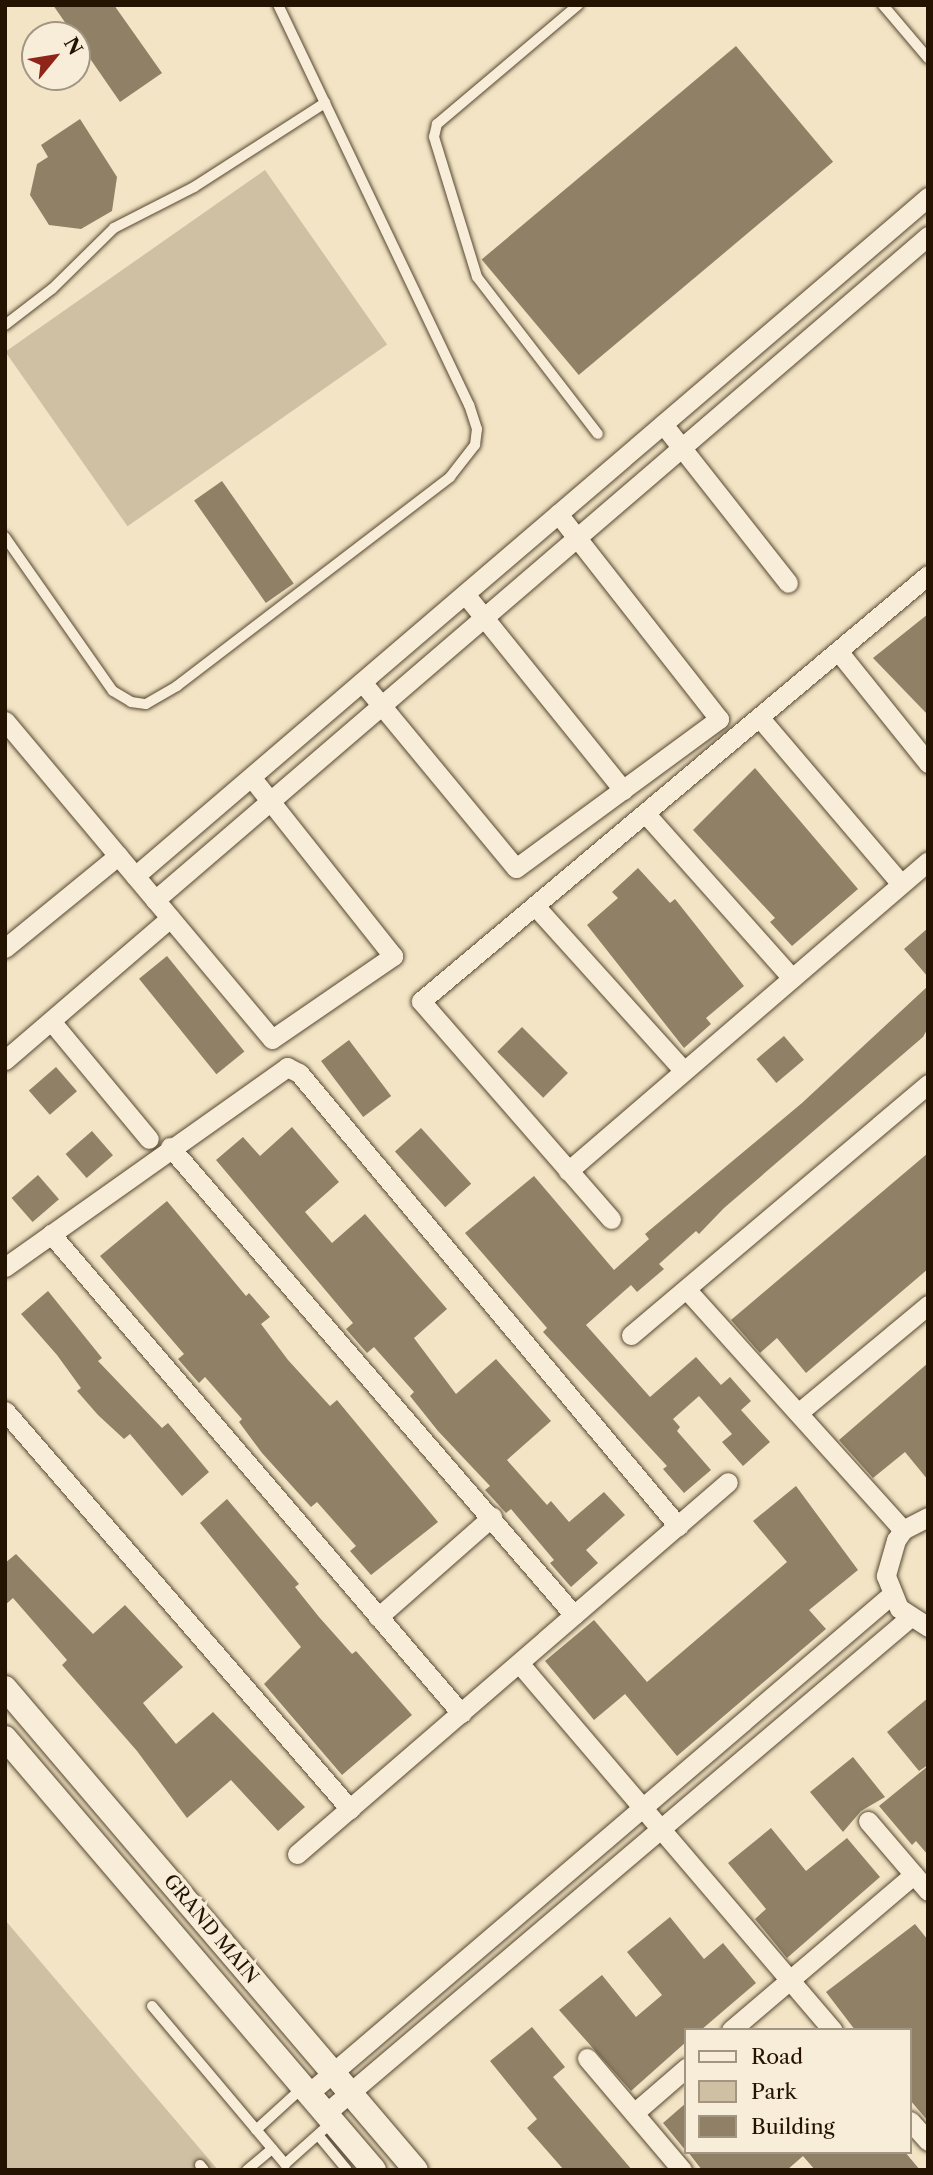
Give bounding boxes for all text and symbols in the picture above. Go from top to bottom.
north arrow [21,21,91,91]
text: N [59,33,87,59]
street label: GRAND MAIN [159,1870,263,1988]
legend [684,2028,912,2154]
text: Road [751,2044,803,2069]
text: Park [751,2079,797,2104]
text: Building [751,2114,835,2139]

